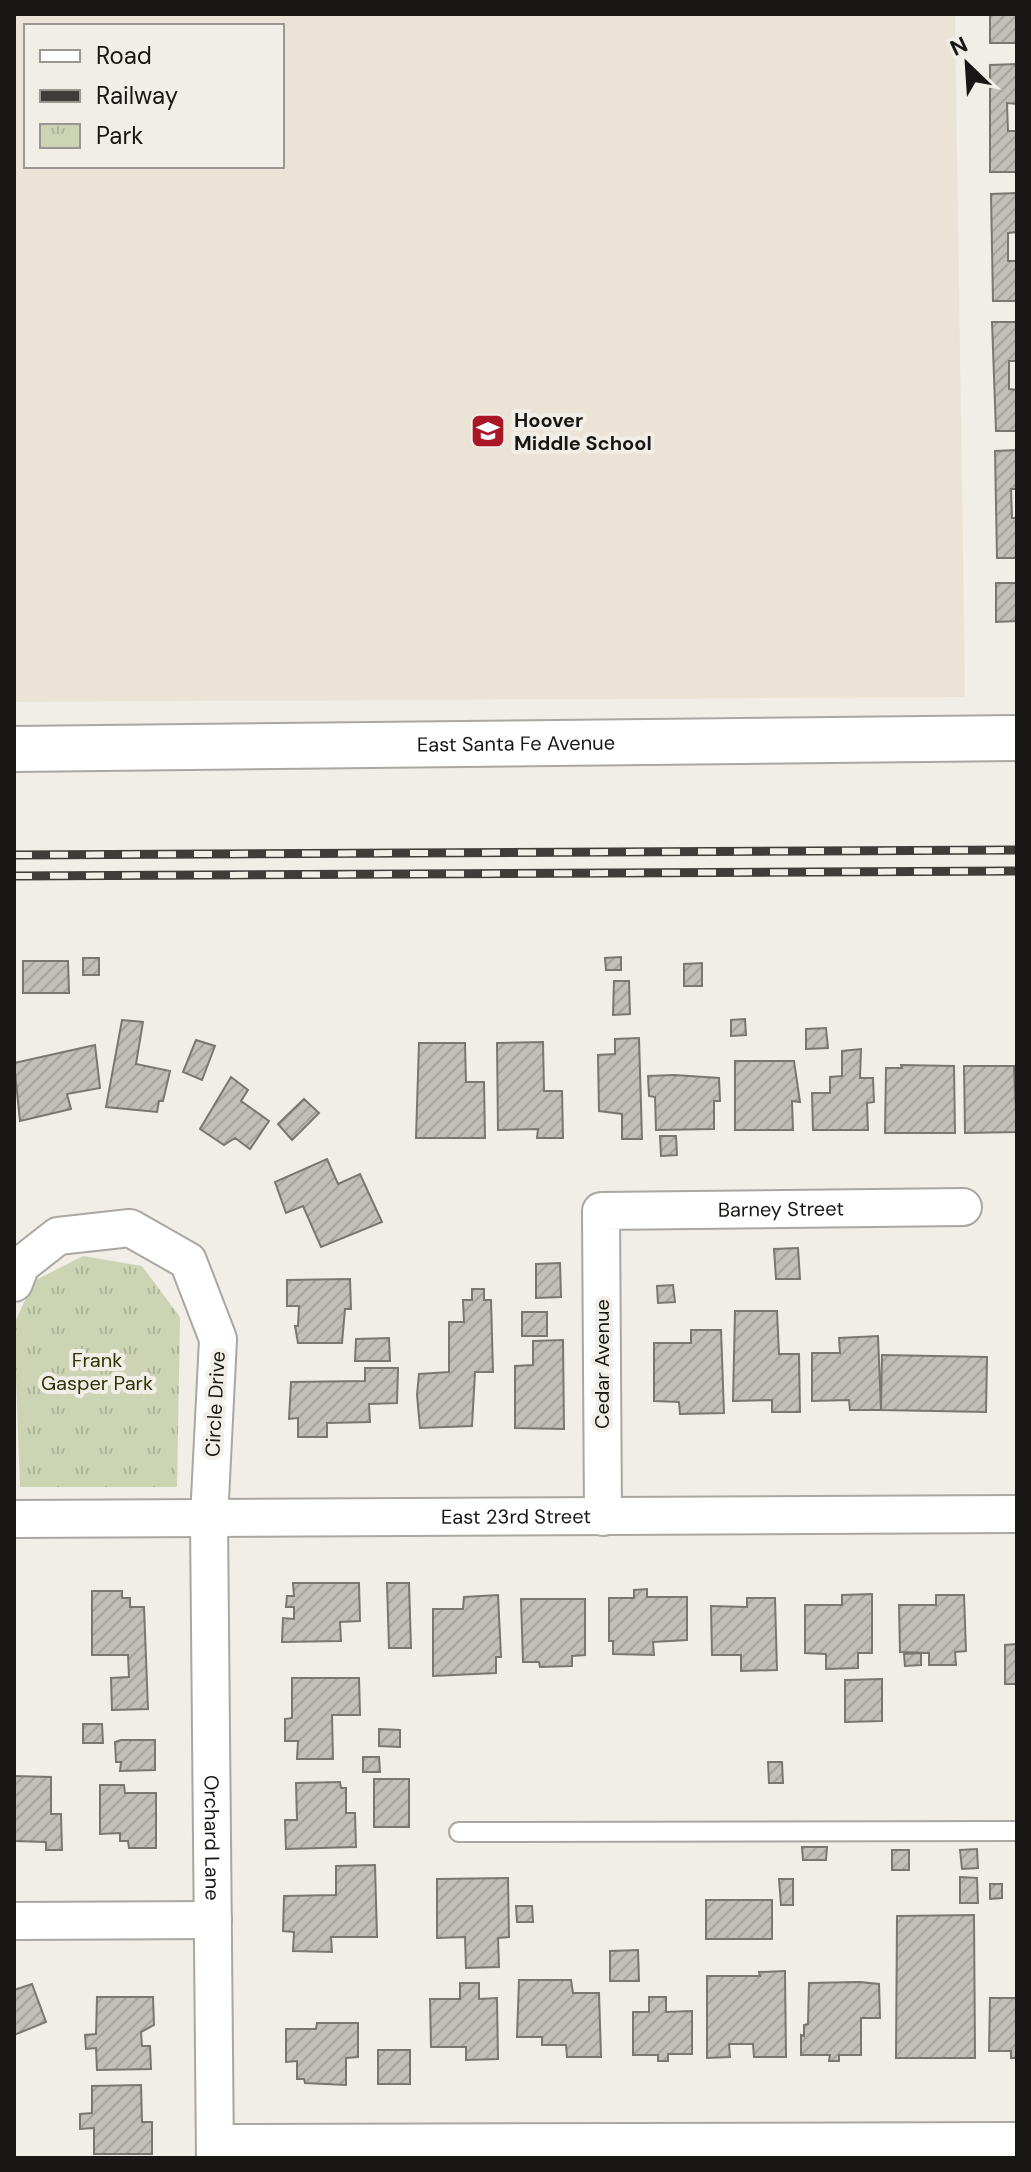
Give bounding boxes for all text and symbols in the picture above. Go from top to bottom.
legend [24,24,284,168]
north arrow [927,24,1007,104]
text: N [945,30,972,63]
text: Road [96,40,152,71]
text: Railway [96,80,178,111]
text: Park [96,120,143,151]
place label: Hoover Middle School [514,407,652,456]
school or university icon: Hoover Middle School [469,412,507,450]
street label: East Santa Fe Avenue [417,729,615,758]
street label: Barney Street [718,1195,844,1223]
street label: Cedar Avenue [589,1299,615,1429]
park label: Frank Gasper Park [41,1347,153,1396]
street label: Circle Drive [199,1350,231,1458]
street label: East 23rd Street [441,1503,591,1530]
street label: Orchard Lane [198,1775,226,1901]

